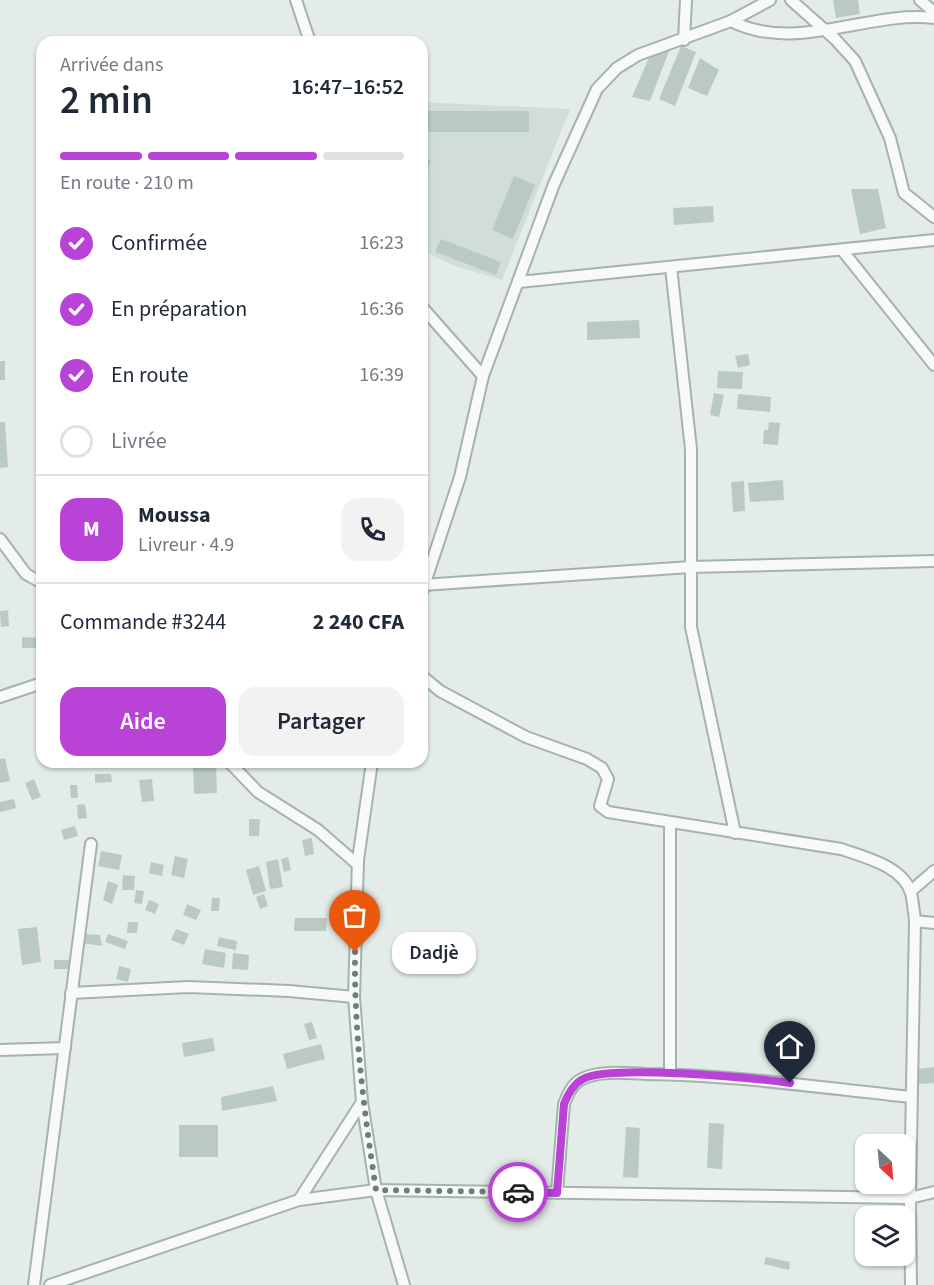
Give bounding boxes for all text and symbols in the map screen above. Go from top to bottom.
text: Arrivée dans [60,51,163,79]
text: 16:47–16:52 [291,71,404,103]
text: 2 min [60,73,153,129]
text: En route · 210 m [60,169,194,197]
icon: check [60,227,93,260]
text: Confirmée [111,227,207,259]
text: 16:23 [359,229,404,257]
icon: check [60,293,93,326]
text: En préparation [111,293,247,325]
text: 16:36 [359,295,404,323]
icon: check [60,359,93,392]
text: En route [111,359,188,391]
text: 16:39 [359,361,404,389]
text: Livrée [111,425,167,457]
button: phone [341,498,404,561]
text: Moussa [138,499,211,531]
text: M [83,513,100,545]
text: Livreur · 4.9 [138,531,234,559]
text: Commande #3244 [60,606,226,638]
text: 2 240 CFA [313,606,404,638]
button: Aide [60,687,226,756]
button: Partager [238,687,404,756]
pin [329,890,380,952]
icon: bag [338,899,371,932]
callout: Dadjè [391,931,475,973]
text: Dadjè [409,939,459,967]
pin [764,1021,815,1083]
icon: home [773,1030,806,1063]
north arrow [855,1134,915,1194]
map controls [855,1134,915,1266]
courier [488,1162,548,1222]
icon: car [502,1176,535,1209]
button: layers [855,1206,915,1266]

